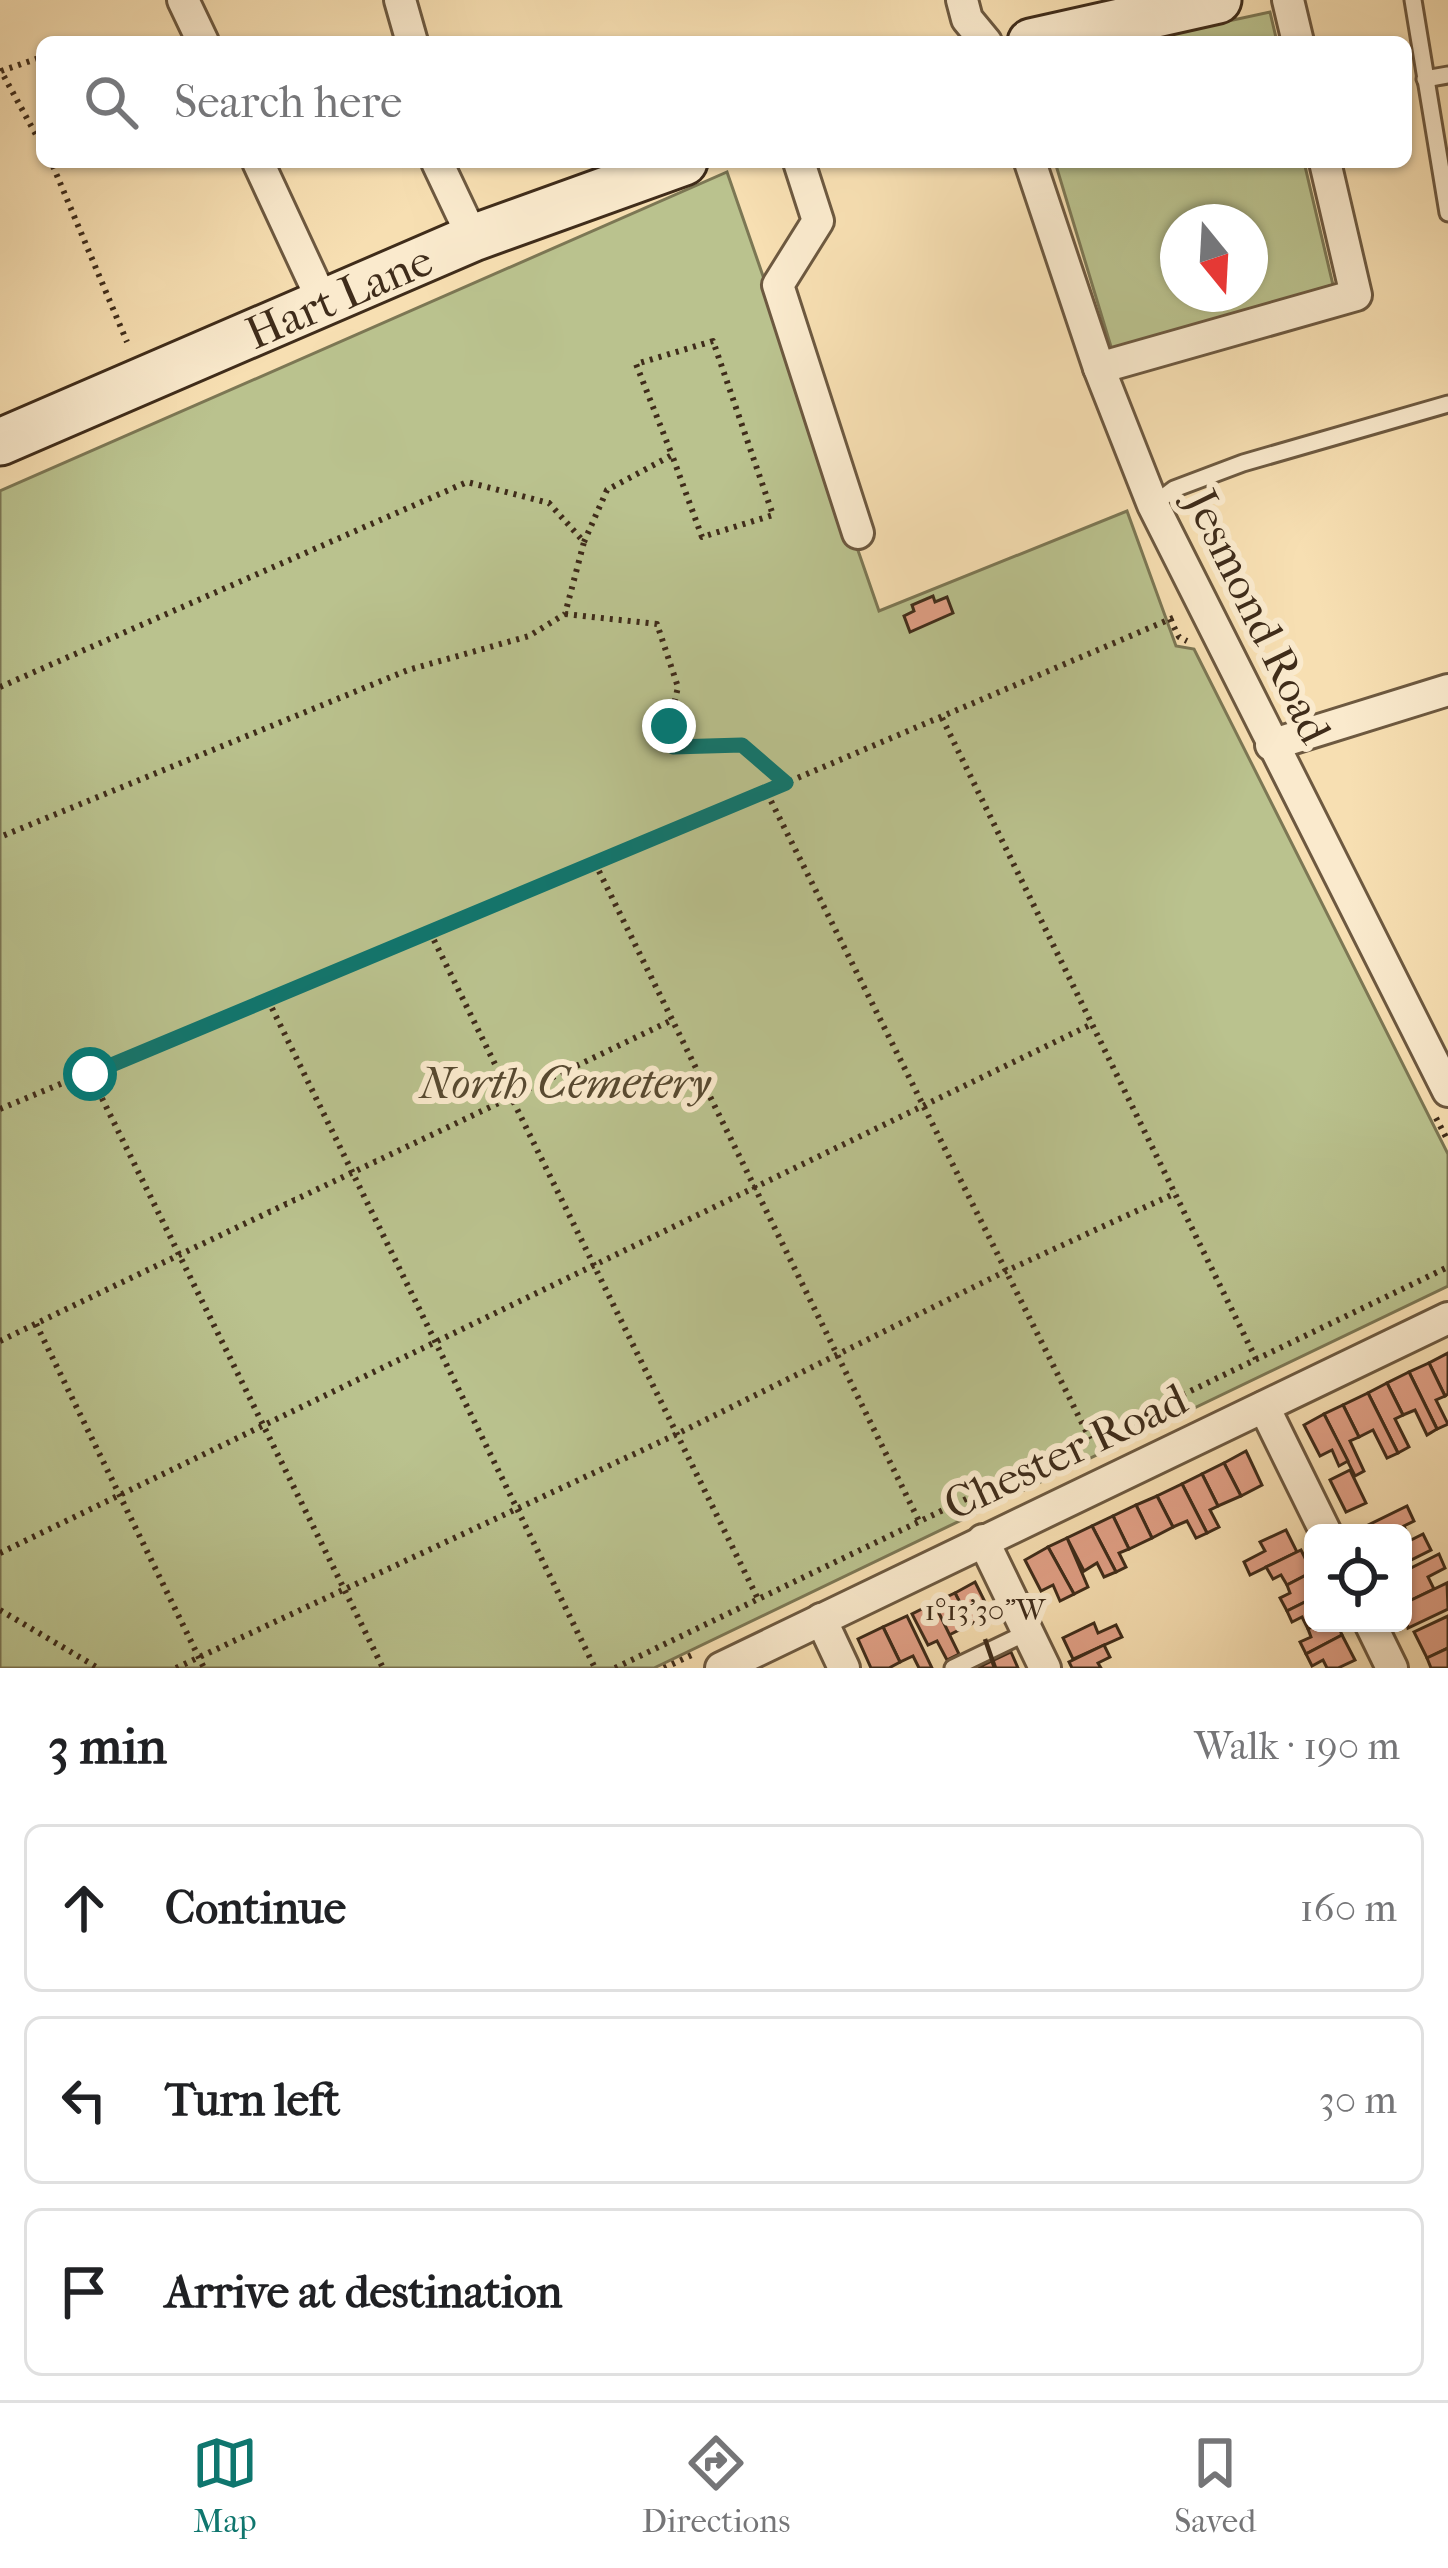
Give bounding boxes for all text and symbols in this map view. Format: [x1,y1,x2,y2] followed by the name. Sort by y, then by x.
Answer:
[36,36,1412,168] search box
[78,69,144,135] icon: search
[174,76,402,129] text: Search here
[1160,204,1268,312] north arrow
[238,234,441,361] street label: Hart Lane
[1172,479,1342,752] street label: Jesmond Road
[642,699,696,753] route end
[63,1047,117,1101] route start
[418,1057,712,1110] park label: North Cemetery
[936,1373,1196,1532] street label: Chester Road
[1304,1524,1412,1632] map controls
[1304,1524,1412,1632] button: locate
[924,1593,1047,1628] text: 1°13'30"W
[48,1716,167,1776] text: 3 min
[1194,1723,1400,1769] text: Walk · 190 m
[51,1875,117,1941] icon: ahead
[165,1882,346,1935] text: Continue
[1300,1885,1397,1931] text: 160 m
[51,2067,117,2133] icon: left
[165,2074,340,2127] text: Turn left
[1319,2077,1397,2123] text: 30 m
[51,2259,117,2325] icon: arrive
[165,2266,562,2319] text: Arrive at destination
[192,2430,258,2541] tab: Map
[642,2430,790,2541] tab: Directions
[1174,2430,1256,2541] tab: Saved

